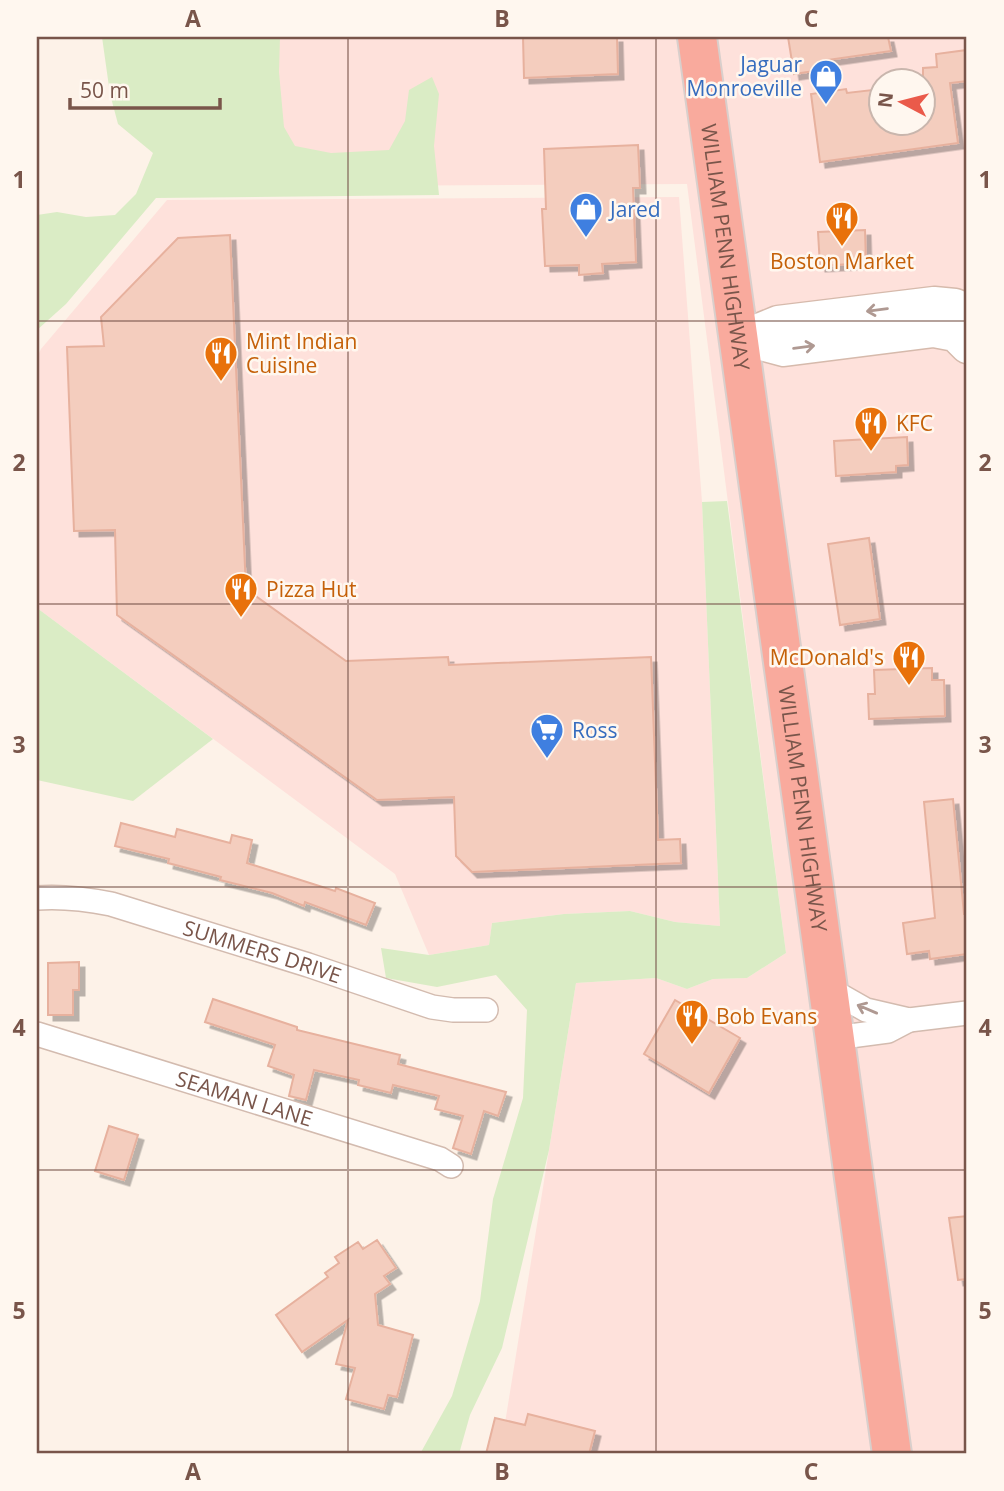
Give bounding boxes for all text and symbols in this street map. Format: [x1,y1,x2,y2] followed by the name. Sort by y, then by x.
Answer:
[185,2,201,34] text: A
[494,2,510,34] text: B
[804,2,818,34] text: C
[686,50,802,102] place label: Jaguar Monroeville
[807,57,845,106] shop icon: Jaguar Monroeville
[70,66,220,110] scale bar
[867,66,937,136] north arrow
[80,76,129,104] text: 50 m
[871,91,899,109] text: N
[695,122,757,372] street label: WILLIAM PENN HIGHWAY
[12,163,26,195] text: 1
[978,163,992,195] text: 1
[567,190,605,239] shop icon: Jared
[608,195,661,223] place label: Jared
[823,199,861,248] restaurant icon: Boston Market
[770,247,914,275] place label: Boston Market
[866,304,889,317] one-way arrow
[246,327,357,379] place label: Mint Indian Cuisine
[202,334,240,383] restaurant icon: Mint Indian Cuisine
[792,341,815,354] one-way arrow
[852,404,890,453] restaurant icon: KFC
[896,409,933,437] place label: KFC
[12,446,26,478] text: 2
[978,446,992,478] text: 2
[222,570,260,619] restaurant icon: Pizza Hut
[266,575,357,603] place label: Pizza Hut
[890,638,928,687] restaurant icon: McDonald's
[770,643,884,671] place label: McDonald's
[772,684,834,934] street label: WILLIAM PENN HIGHWAY
[528,711,566,760] supermarket icon: Ross
[572,716,618,744] place label: Ross
[12,728,26,760] text: 3
[978,728,992,760] text: 3
[180,913,345,989] street label: SUMMERS DRIVE
[673,997,711,1046] restaurant icon: Bob Evans
[716,1002,817,1030] place label: Bob Evans
[857,1002,878,1015] one-way arrow
[12,1011,26,1043] text: 4
[978,1011,992,1043] text: 4
[172,1064,316,1133] street label: SEAMAN LANE
[12,1294,26,1326] text: 5
[978,1294,992,1326] text: 5
[185,1455,201,1487] text: A
[494,1455,510,1487] text: B
[804,1455,818,1487] text: C

